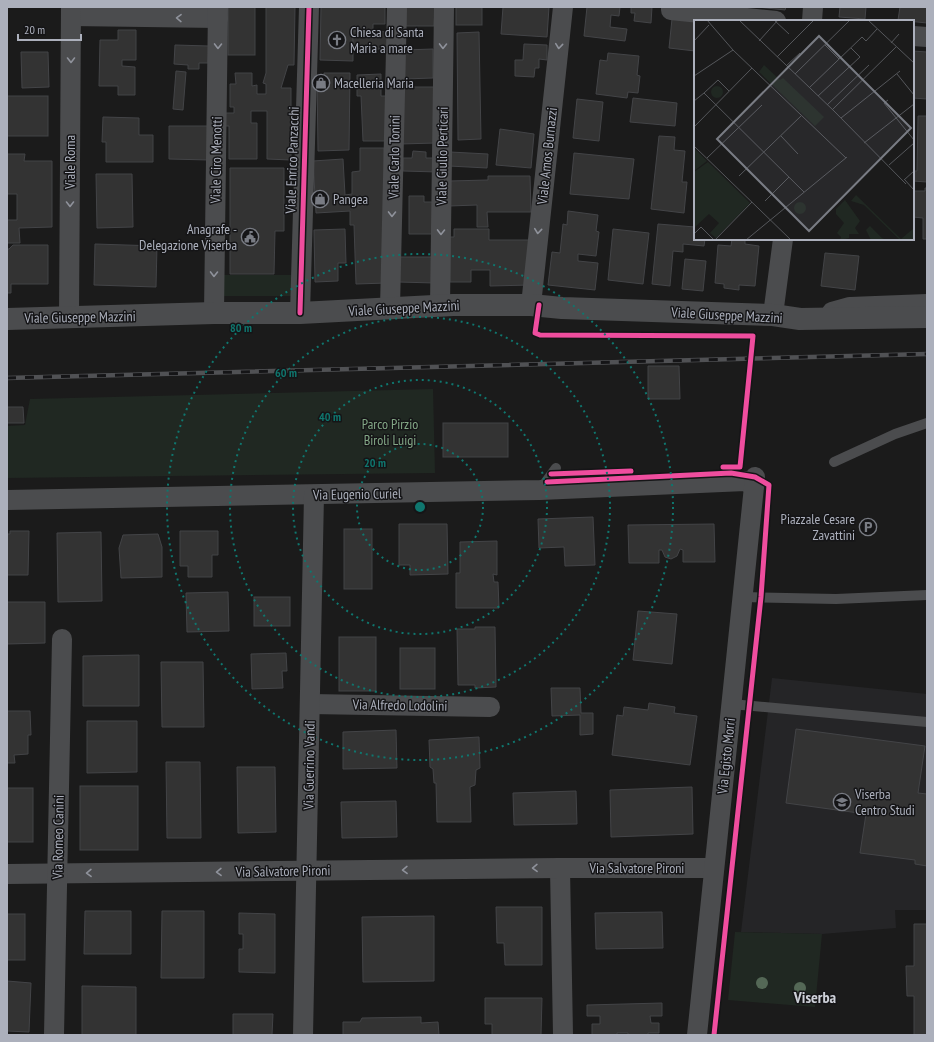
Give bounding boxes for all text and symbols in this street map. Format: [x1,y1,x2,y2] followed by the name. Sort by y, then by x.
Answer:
[176,14,182,22] one-way arrow
[18,16,81,42] scale bar
[694,20,914,240] inset map
[24,22,45,37] text: 20 m
[350,23,424,57] place label: Chiesa di Santa Maria a mare
[327,30,347,50] church icon: Chiesa di Santa Maria a mare
[213,43,222,49] one-way arrow
[439,43,447,49] one-way arrow
[554,43,563,49] one-way arrow
[67,57,75,63] one-way arrow
[311,73,331,93] shop icon: Macelleria Maria
[334,74,414,92] place label: Macelleria Maria
[281,106,303,215] street label: Viale Enrico Panzacchi
[432,107,452,206] street label: Viale Giulio Perticari
[533,107,561,206] street label: Viale Amos Burnazzi
[384,115,404,200] street label: Viale Carlo Tonini
[206,116,226,205] street label: Viale Ciro Menotti
[61,135,79,190] street label: Viale Roma
[310,189,330,209] shop icon: Pangea
[333,190,368,208] place label: Pangea
[66,201,74,207] one-way arrow
[388,211,396,217] one-way arrow
[139,220,237,254] place label: Anagrafe - Delegazione Viserba
[240,227,260,247] public building icon: Anagrafe - Delegazione Viserba
[534,228,543,234] one-way arrow
[437,229,445,235] one-way arrow
[210,271,218,277] one-way arrow
[347,296,460,320] street label: Viale Giuseppe Mazzini
[670,303,783,327] street label: Viale Giuseppe Mazzini
[23,307,136,327] street label: Viale Giuseppe Mazzini
[230,320,252,335] text: 80 m
[275,365,297,380] text: 60 m
[319,409,341,424] text: 40 m
[362,415,418,449] park label: Parco Pirzio Biroli Luigi
[364,455,386,470] text: 20 m
[312,484,402,504] street label: Via Eugenio Curiel
[413,500,427,514] centre of rings
[781,510,855,544] place label: Piazzale Cesare Zavattini
[858,517,878,537] parking icon: Piazzale Cesare Zavattini
[351,695,448,715] street label: Via Alfredo Lodolini
[713,717,739,796] street label: Via Egisto Morri
[299,720,319,811] street label: Via Guerrino Vandi
[854,785,915,819] place label: Viserba Centro Studi
[832,792,852,812] school or university icon: Viserba Centro Studi
[48,795,68,880] street label: Via Romeo Canini
[589,859,684,877] street label: Via Salvatore Pironi
[234,861,331,881] street label: Via Salvatore Pironi
[532,864,538,872] one-way arrow
[402,866,408,874] one-way arrow
[216,868,222,876] one-way arrow
[86,869,92,877] one-way arrow
[793,987,837,1007] district label: Viserba

